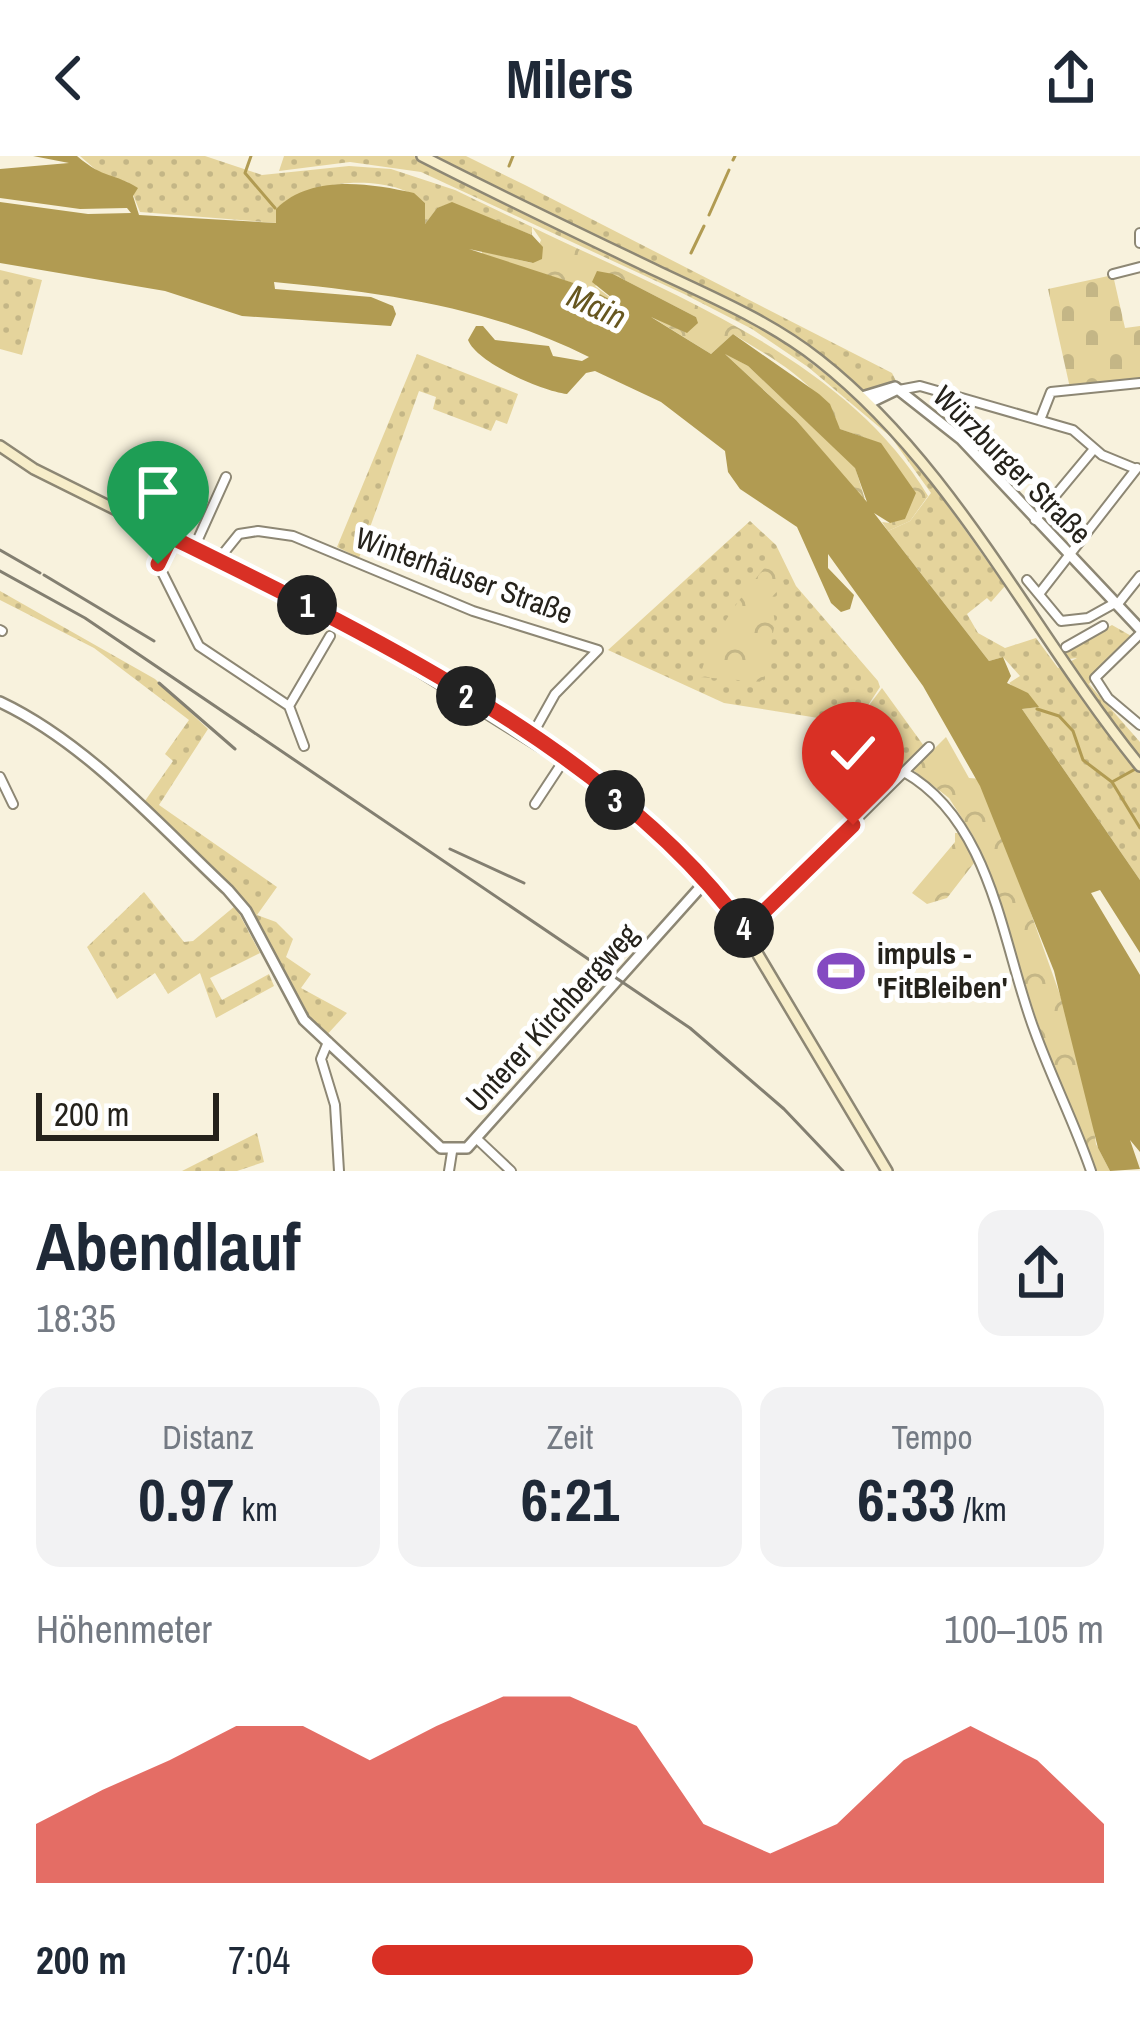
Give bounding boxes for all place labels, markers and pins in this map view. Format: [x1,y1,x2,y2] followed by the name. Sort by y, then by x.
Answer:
[107,441,209,564] pin
[277,575,337,635] pin: 1
[436,666,496,726] pin: 2
[802,702,904,825] pin
[585,770,645,830] pin: 3
[714,898,774,958] pin: 4
[877,933,1008,1007] place label: impuls - 'FitBleiben'
[816,946,866,996] sports icon: impuls - 'FitBleiben'

